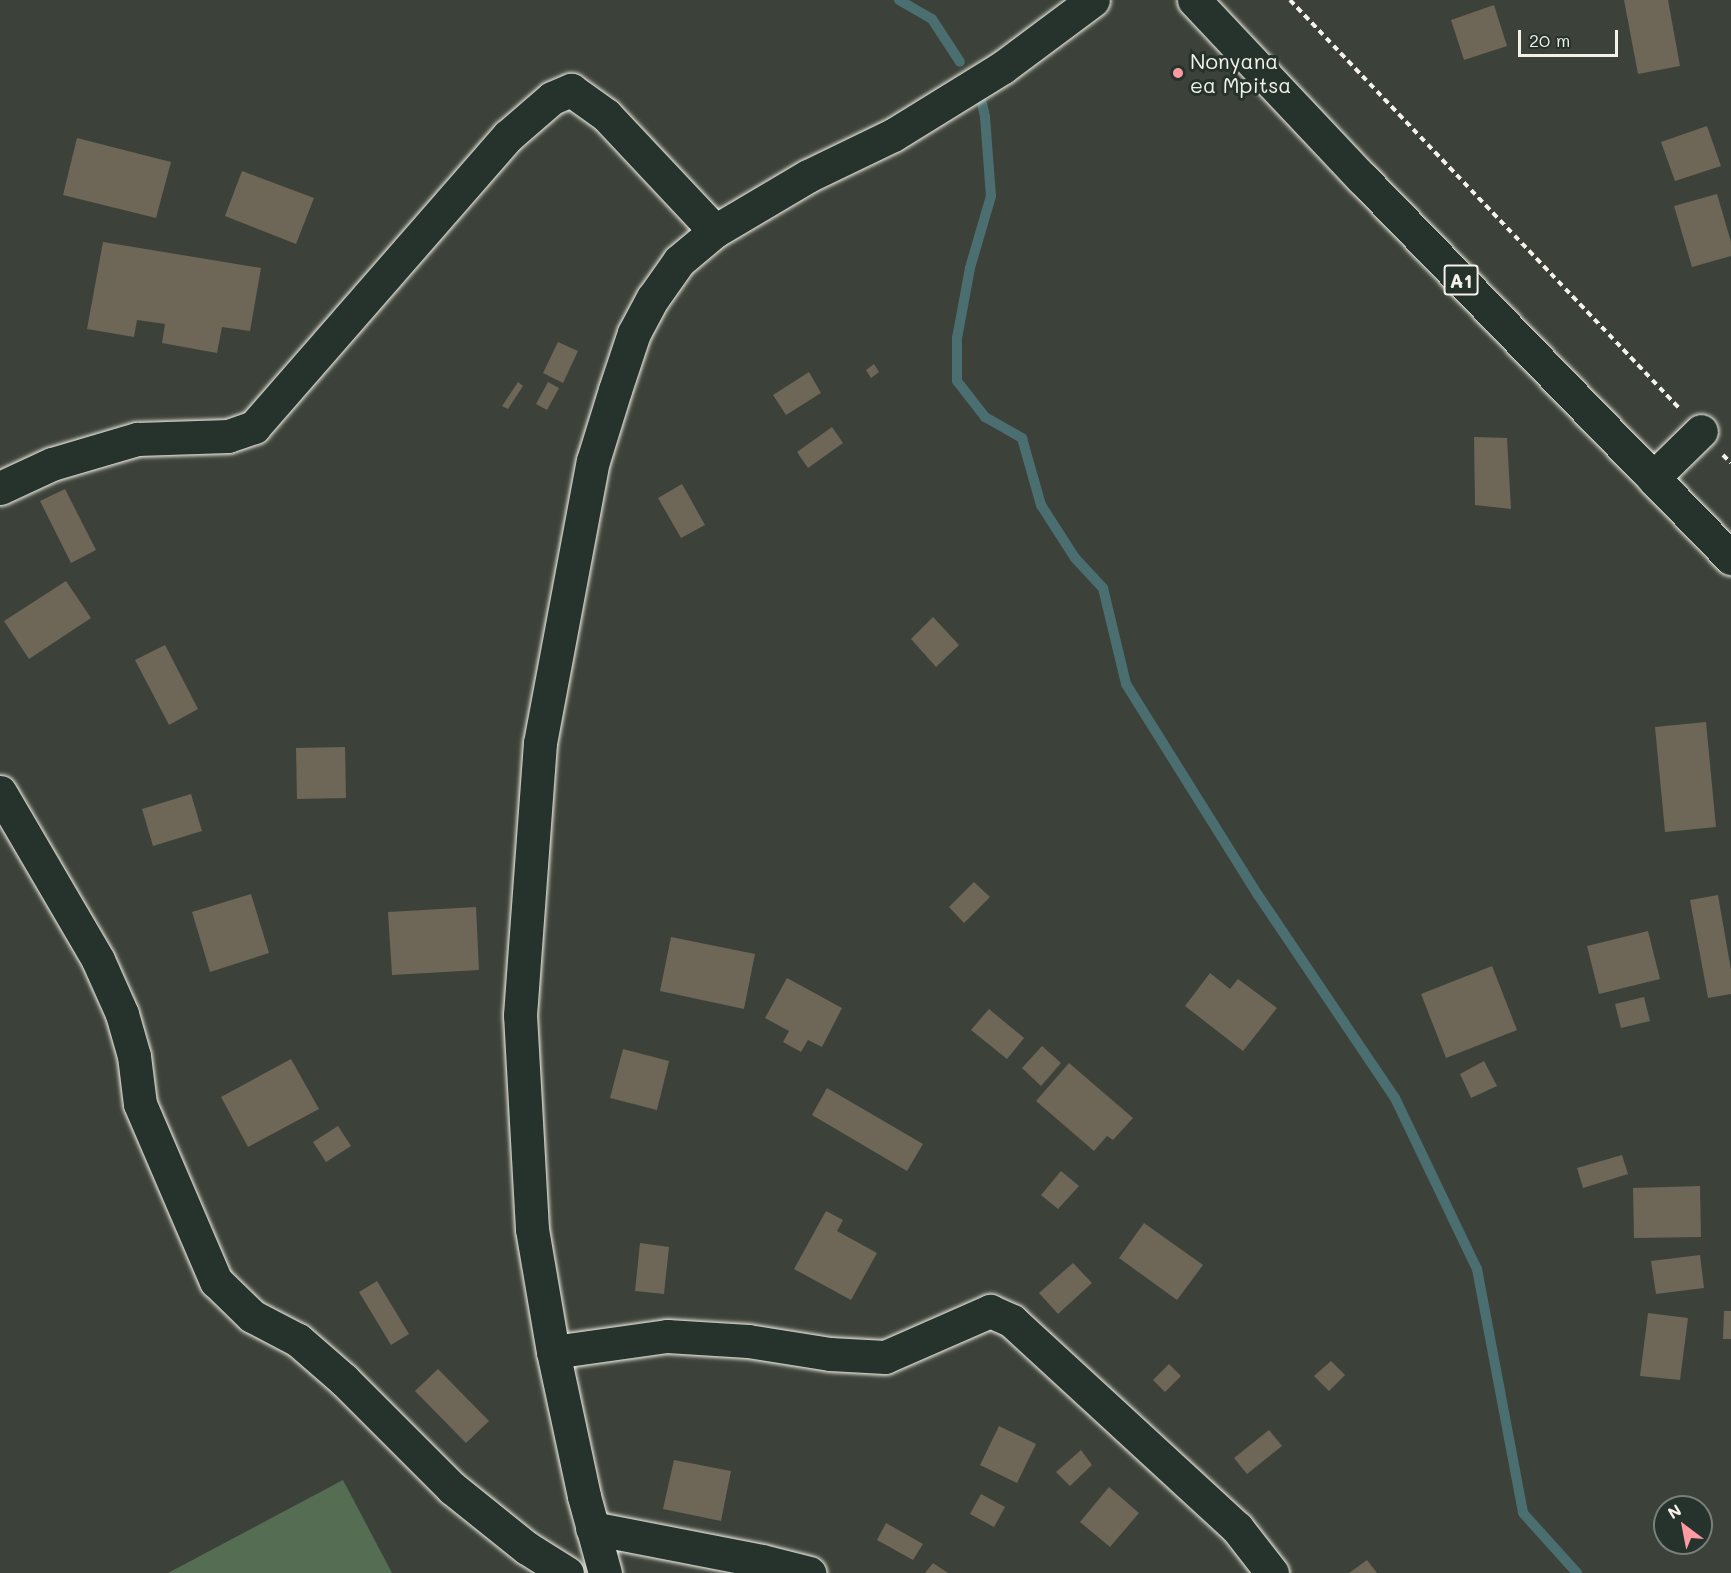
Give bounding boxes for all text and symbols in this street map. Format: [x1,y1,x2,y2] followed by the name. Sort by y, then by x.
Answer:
[1521,18,1622,56] scale bar
[1529,28,1570,52] text: 20 m
[1190,48,1291,98] place label: Nonyana ea Mpitsa
[1171,66,1185,80] marker: Nonyana ea Mpitsa
[1443,263,1479,297] road number: A1
[1653,1495,1713,1555] north arrow
[1664,1499,1685,1523] text: N

